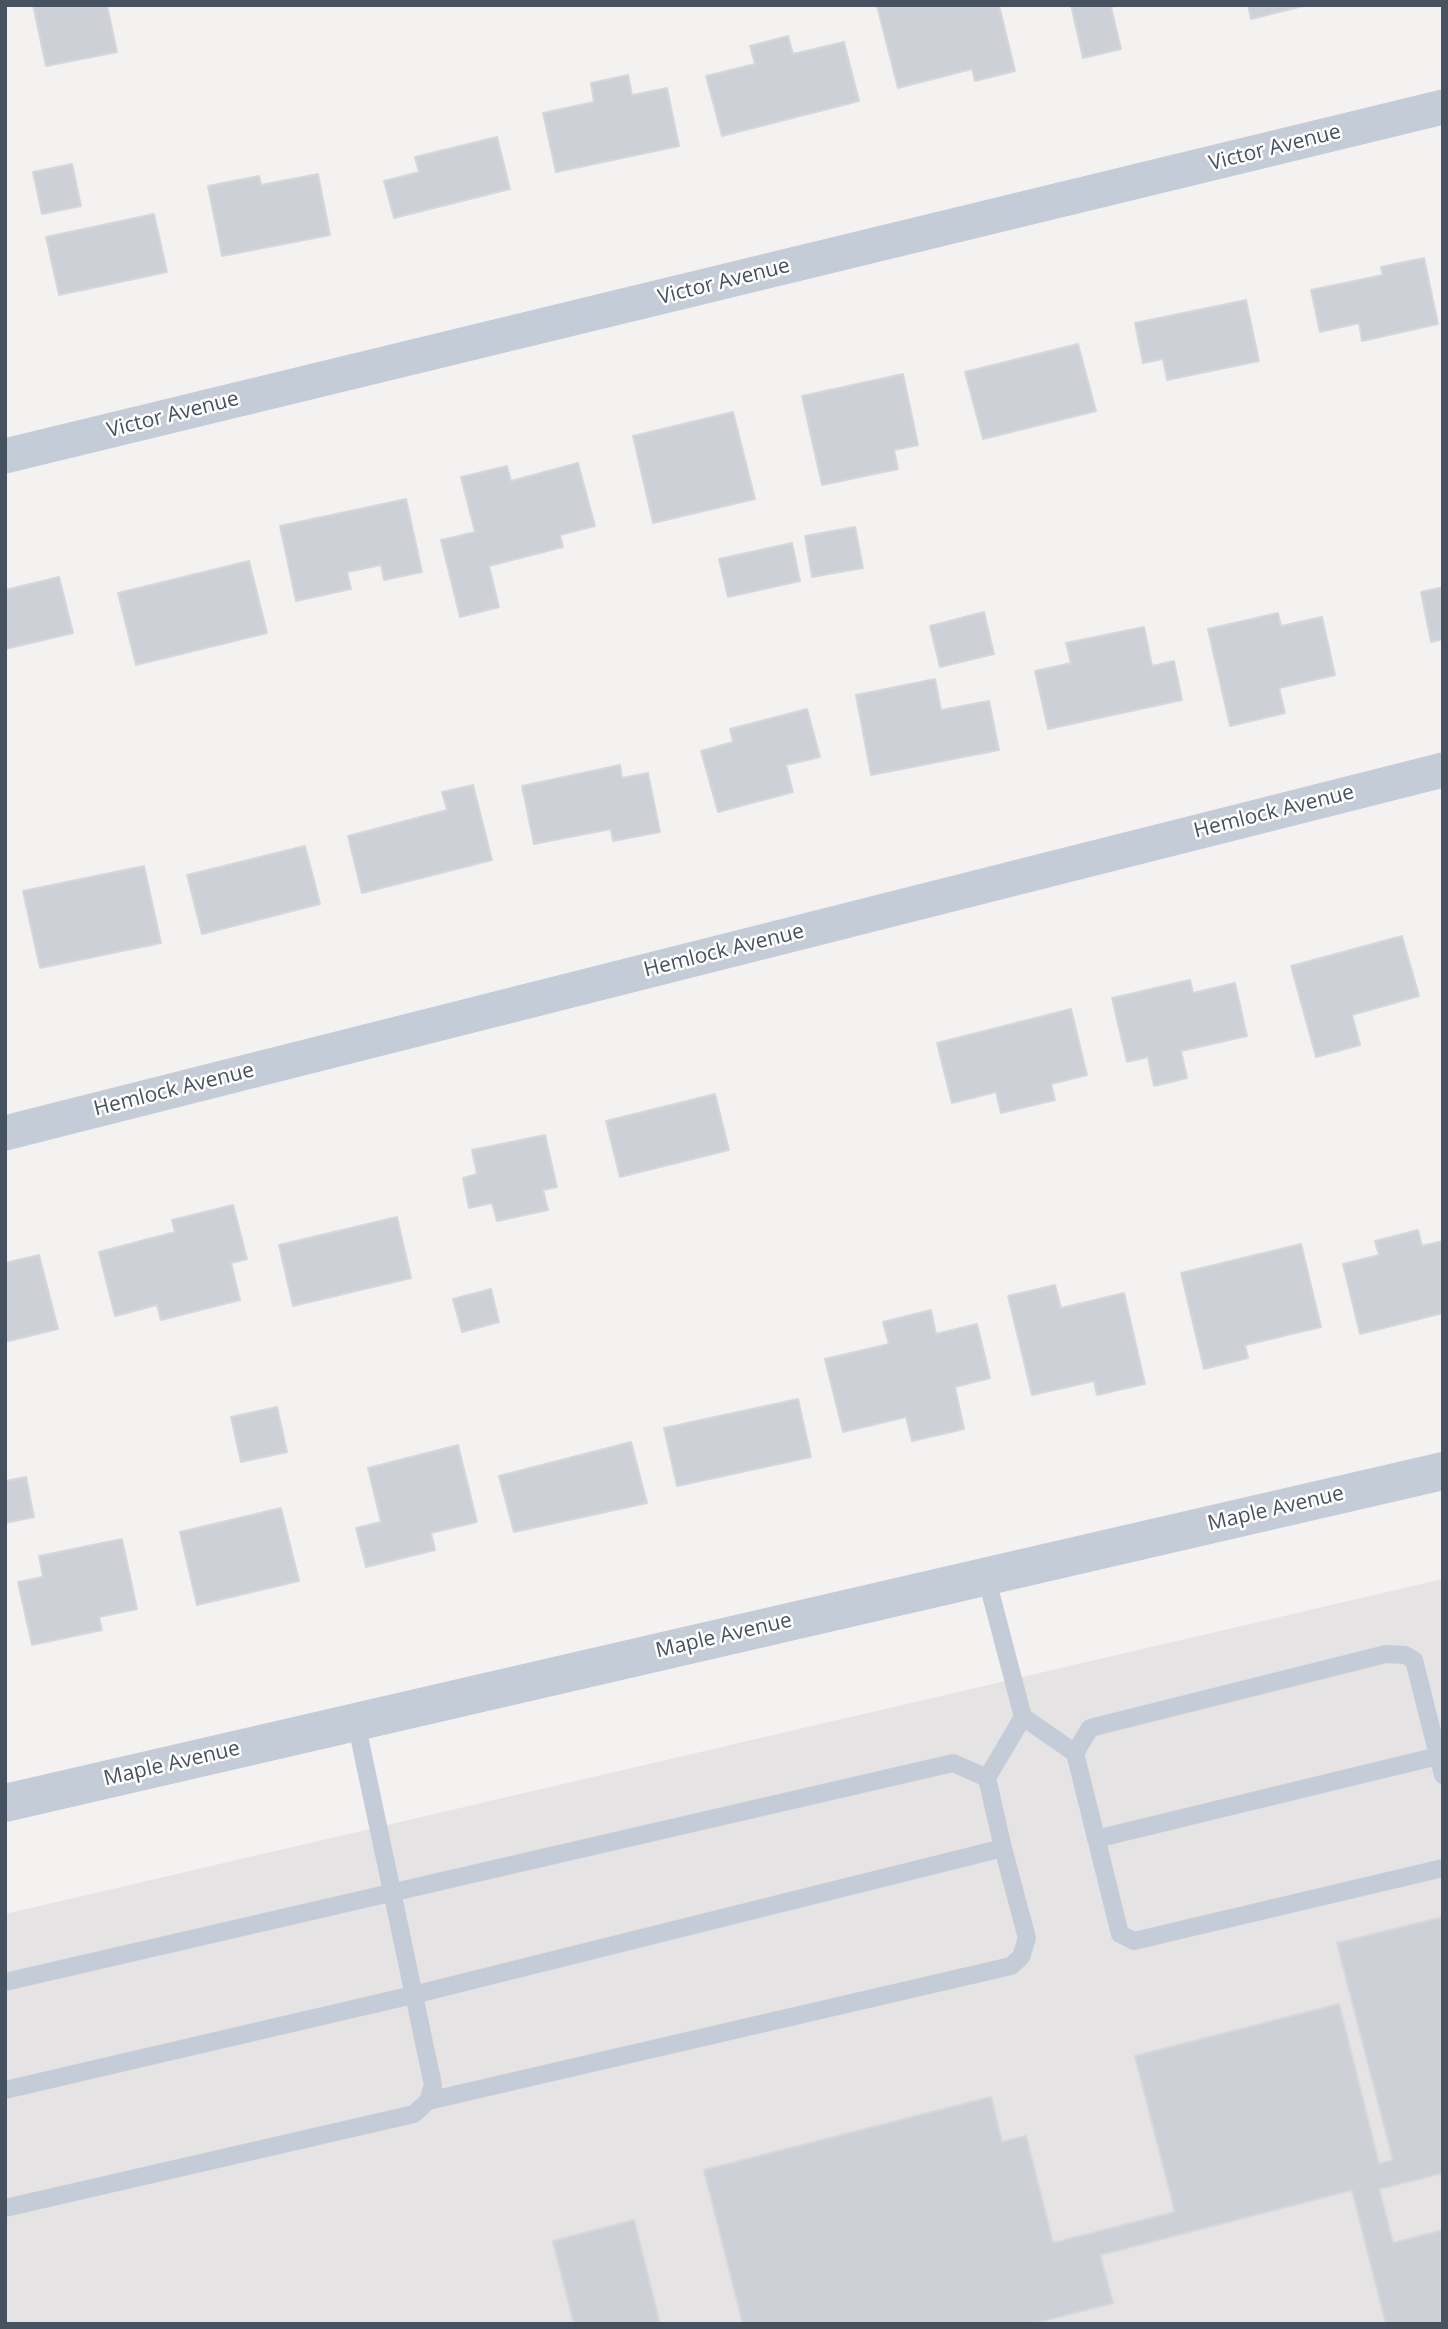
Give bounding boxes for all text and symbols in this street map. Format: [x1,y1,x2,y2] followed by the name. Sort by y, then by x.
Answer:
[1206,119,1344,177] street label: Victor Avenue
[655,253,793,311] street label: Victor Avenue
[104,386,242,444] street label: Victor Avenue
[1191,780,1357,844] street label: Hemlock Avenue
[641,919,807,983] street label: Hemlock Avenue
[91,1058,257,1122] street label: Hemlock Avenue
[1205,1481,1347,1537] street label: Maple Avenue
[653,1608,795,1664] street label: Maple Avenue
[101,1736,243,1792] street label: Maple Avenue

